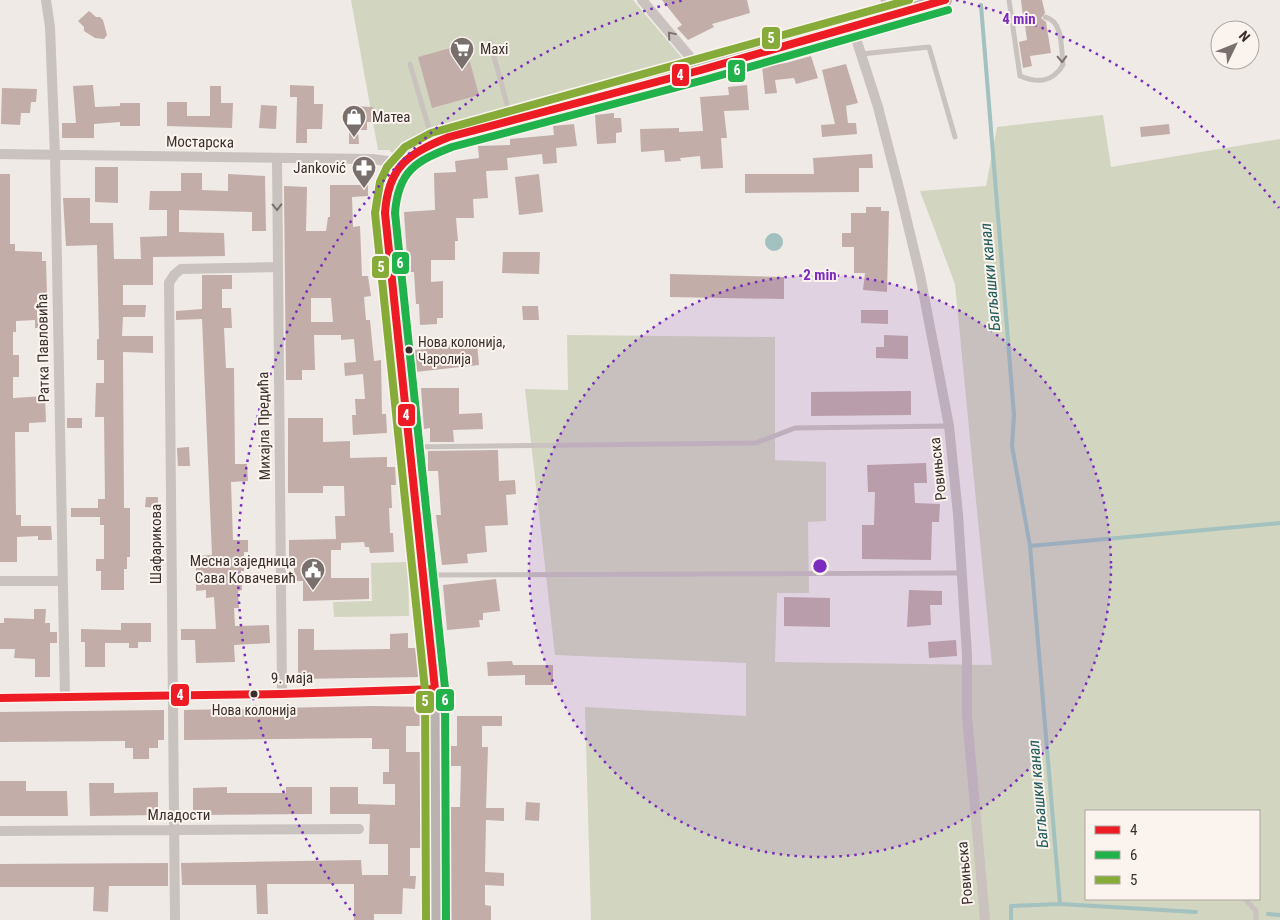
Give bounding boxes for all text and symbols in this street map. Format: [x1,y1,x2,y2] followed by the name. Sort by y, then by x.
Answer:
[1002,10,1036,28] text: 4 min
[1210,20,1260,70] north arrow
[761,26,781,50] line badge: 5
[1236,28,1253,45] text: N
[767,30,775,46] text: 5
[668,32,677,41] one-way arrow
[449,36,475,70] supermarket icon: Maxi
[480,40,509,58] place label: Maxi
[1056,55,1067,63] one-way arrow
[727,59,746,83] line badge: 6
[733,62,741,78] text: 6
[671,63,690,87] line badge: 4
[676,67,684,83] text: 4
[341,104,367,138] shop icon: Матеа
[372,108,410,126] place label: Матеа
[166,132,234,152] street label: Мостарска
[351,155,377,189] pharmacy icon: Janković
[293,159,346,177] place label: Janković
[272,203,282,211] one-way arrow
[976,222,1004,332] water label: Багљашки канал
[391,251,410,275] line badge: 6
[371,255,390,279] line badge: 5
[396,255,404,271] text: 6
[377,259,385,275] text: 5
[803,266,837,284] text: 2 min
[33,294,53,402] street label: Ратка Павловића
[418,334,505,367] place label: Нова колонија, Чаролија
[404,345,414,355] marker: Нова колонија, Чаролија
[254,372,274,480] street label: Михајла Предића
[397,403,416,427] line badge: 4
[402,407,410,423] text: 4
[926,437,950,501] street label: Ровињска
[147,504,165,584] street label: Шафарикова
[190,552,296,587] place label: Месна заједница Сава Ковачевић
[300,557,326,591] public building icon: Месна заједница Сава Ковачевић
[811,557,829,575] centre of rings
[271,669,313,687] street label: 9. маја
[170,683,190,707] line badge: 4
[176,687,184,703] text: 4
[435,688,455,712] line badge: 6
[249,689,259,699] marker: Нова колонија
[415,690,435,714] line badge: 5
[441,692,449,708] text: 6
[421,693,429,709] text: 5
[212,702,296,718] place label: Нова колонија
[1024,739,1052,849] water label: Багљашки канал
[148,806,210,824] street label: Младости
[1085,810,1260,900] legend
[1130,821,1137,839] text: 4
[953,841,977,905] street label: Ровињска
[1130,846,1137,864] text: 6
[1130,871,1137,889] text: 5

